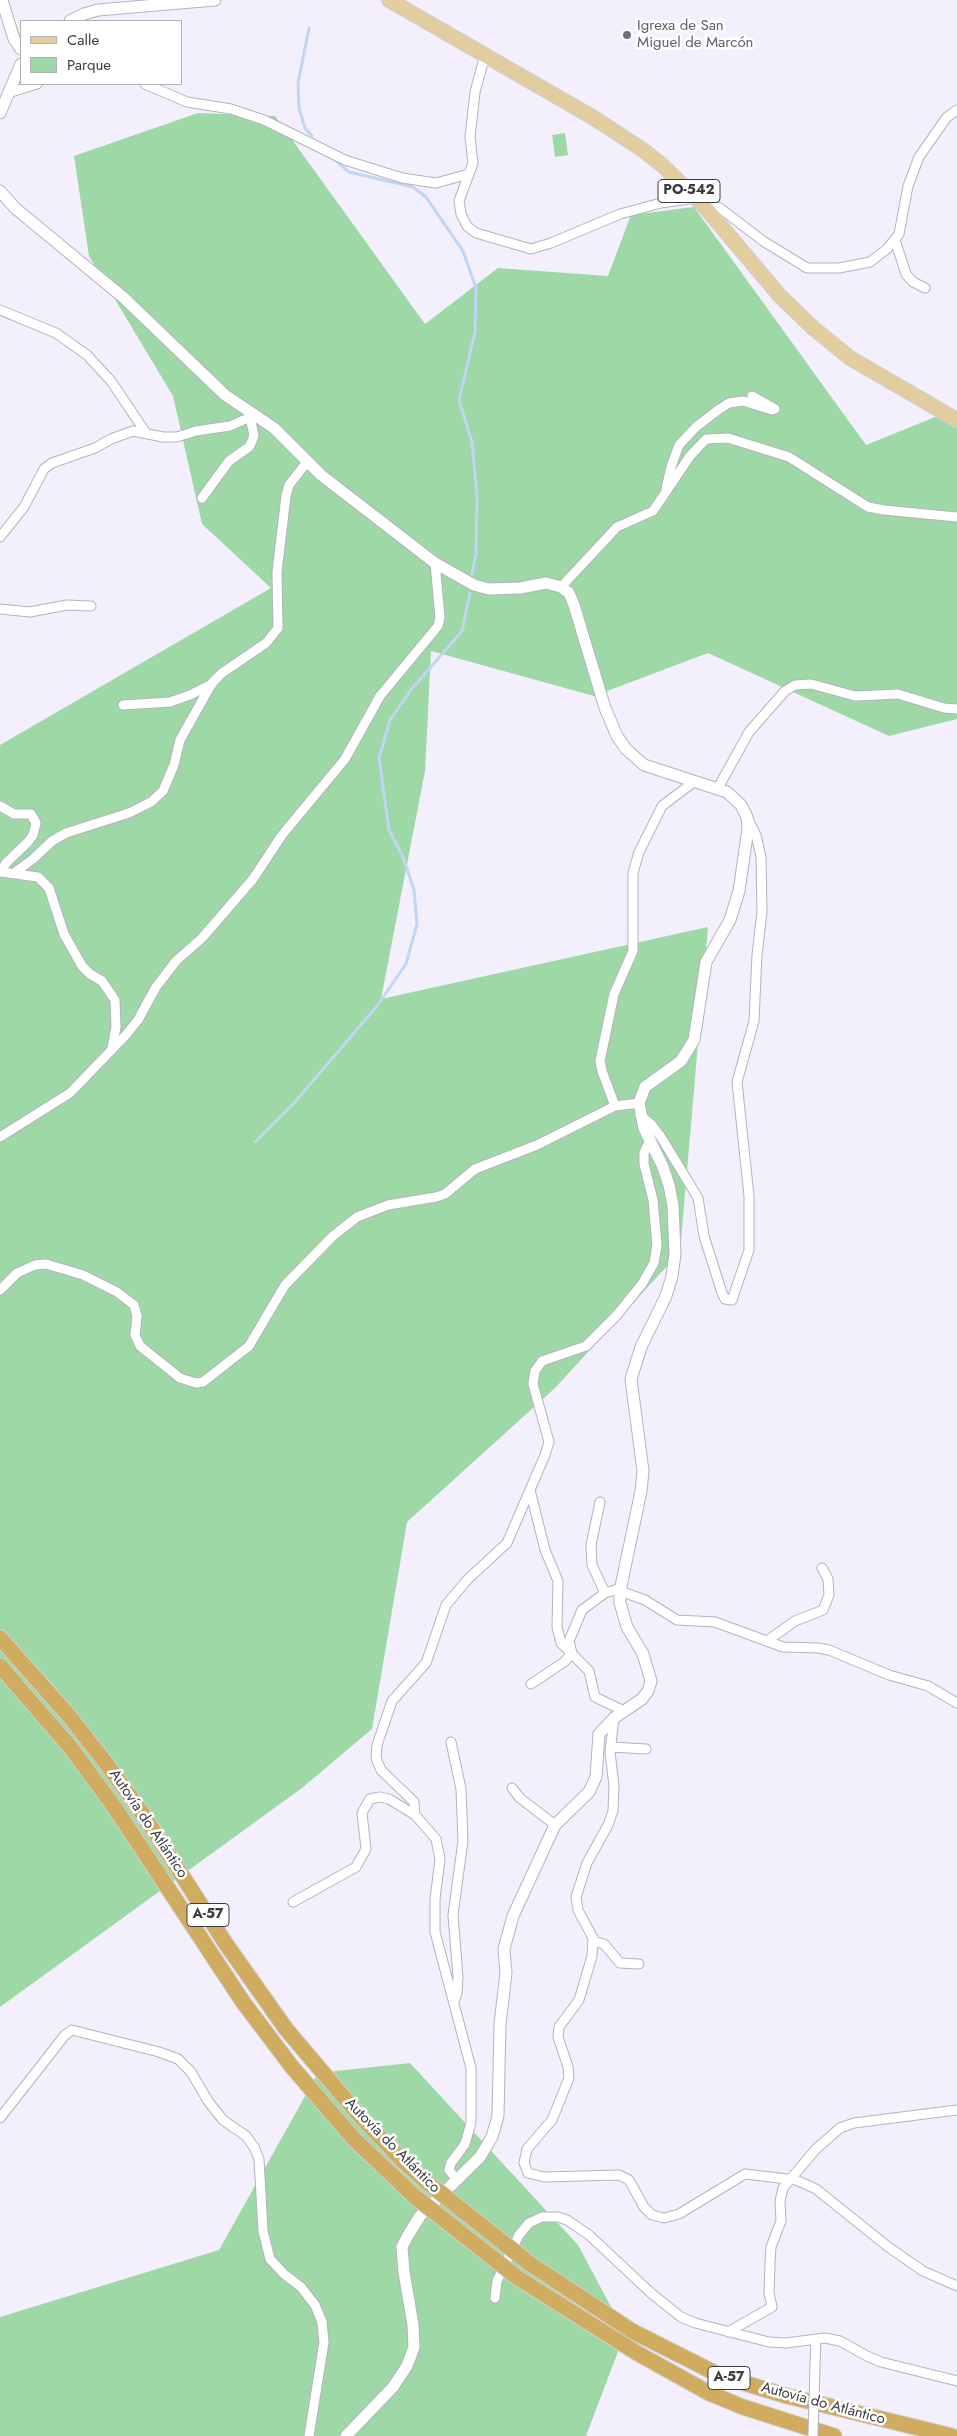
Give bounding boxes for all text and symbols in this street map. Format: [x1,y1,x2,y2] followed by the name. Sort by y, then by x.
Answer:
[637,17,753,52] place label: Igrexa de San Miguel de Marcón
[20,20,182,85] legend
[67,29,99,51] text: Calle
[621,29,633,41] marker: Igrexa de San Miguel de Marcón
[67,54,111,76] text: Parque
[658,180,720,202] road number: PO-542
[105,1766,191,1882] street label: Autovía do Atlántico
[187,1904,229,1926] road number: A-57
[341,2095,443,2197] street label: Autovía do Atlántico
[708,2366,750,2390] road number: A-57
[759,2379,887,2429] street label: Autovía do Atlántico

